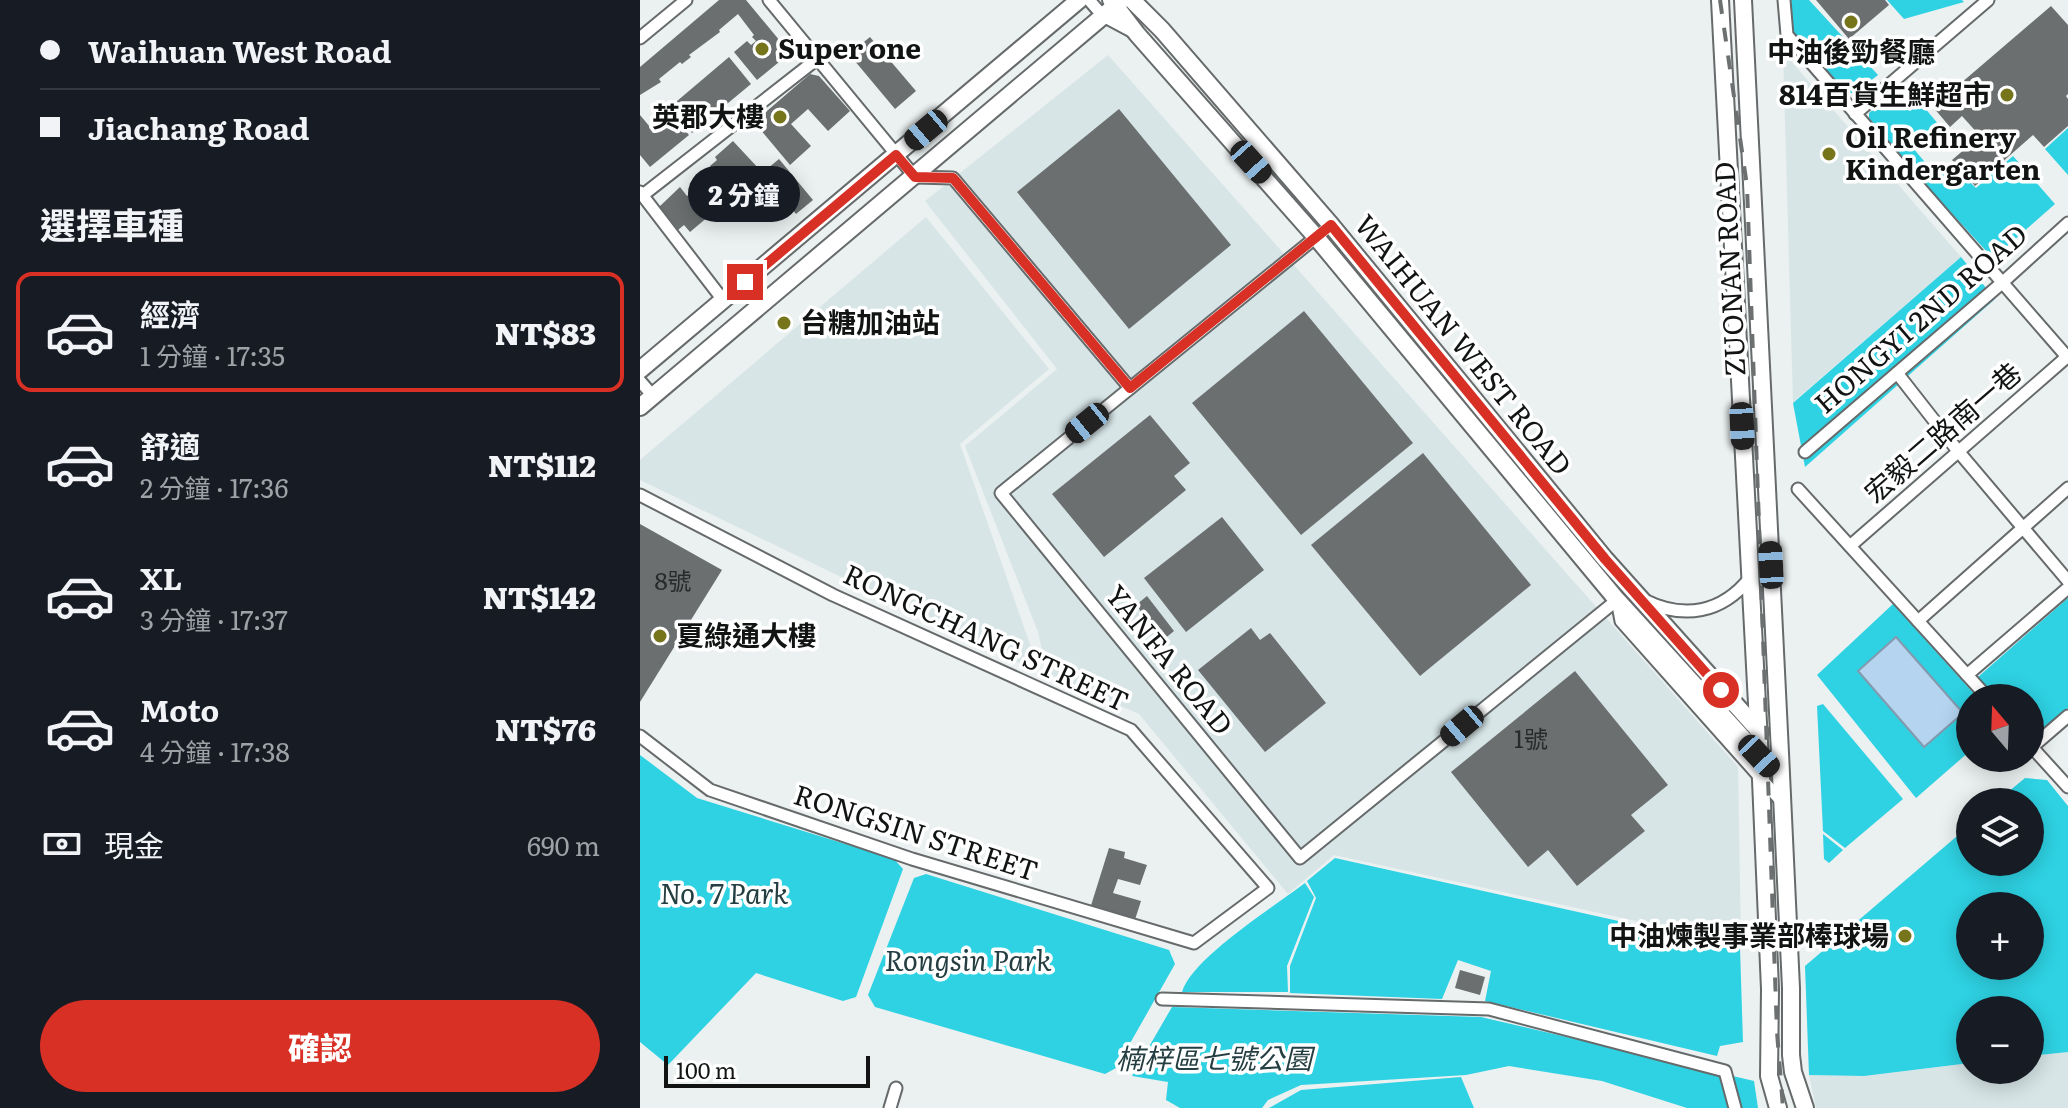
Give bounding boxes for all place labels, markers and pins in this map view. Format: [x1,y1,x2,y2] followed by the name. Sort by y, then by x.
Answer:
[1842,13,1860,31] marker: 中油後勁餐廳
[778,26,921,68] place label: Super one
[1767,29,1935,71] place label: 中油後勁餐廳
[753,40,771,58] marker: Super one
[1779,72,1991,114] place label: 814百貨生鮮超市
[1998,86,2016,104] marker: 814百貨生鮮超市
[652,94,764,136] place label: 英郡大樓
[771,108,789,126] marker: 英郡大樓
[1845,115,2040,189] place label: Oil Refinery Kindergarten
[1820,145,1838,163] marker: Oil Refinery Kindergarten
[800,300,940,342] place label: 台糖加油站
[775,314,793,332] marker: 台糖加油站
[676,613,816,655] place label: 夏綠通大樓
[651,627,669,645] marker: 夏綠通大樓
[1609,913,1889,955] place label: 中油煉製事業部棒球場
[1896,927,1914,945] marker: 中油煉製事業部棒球場

